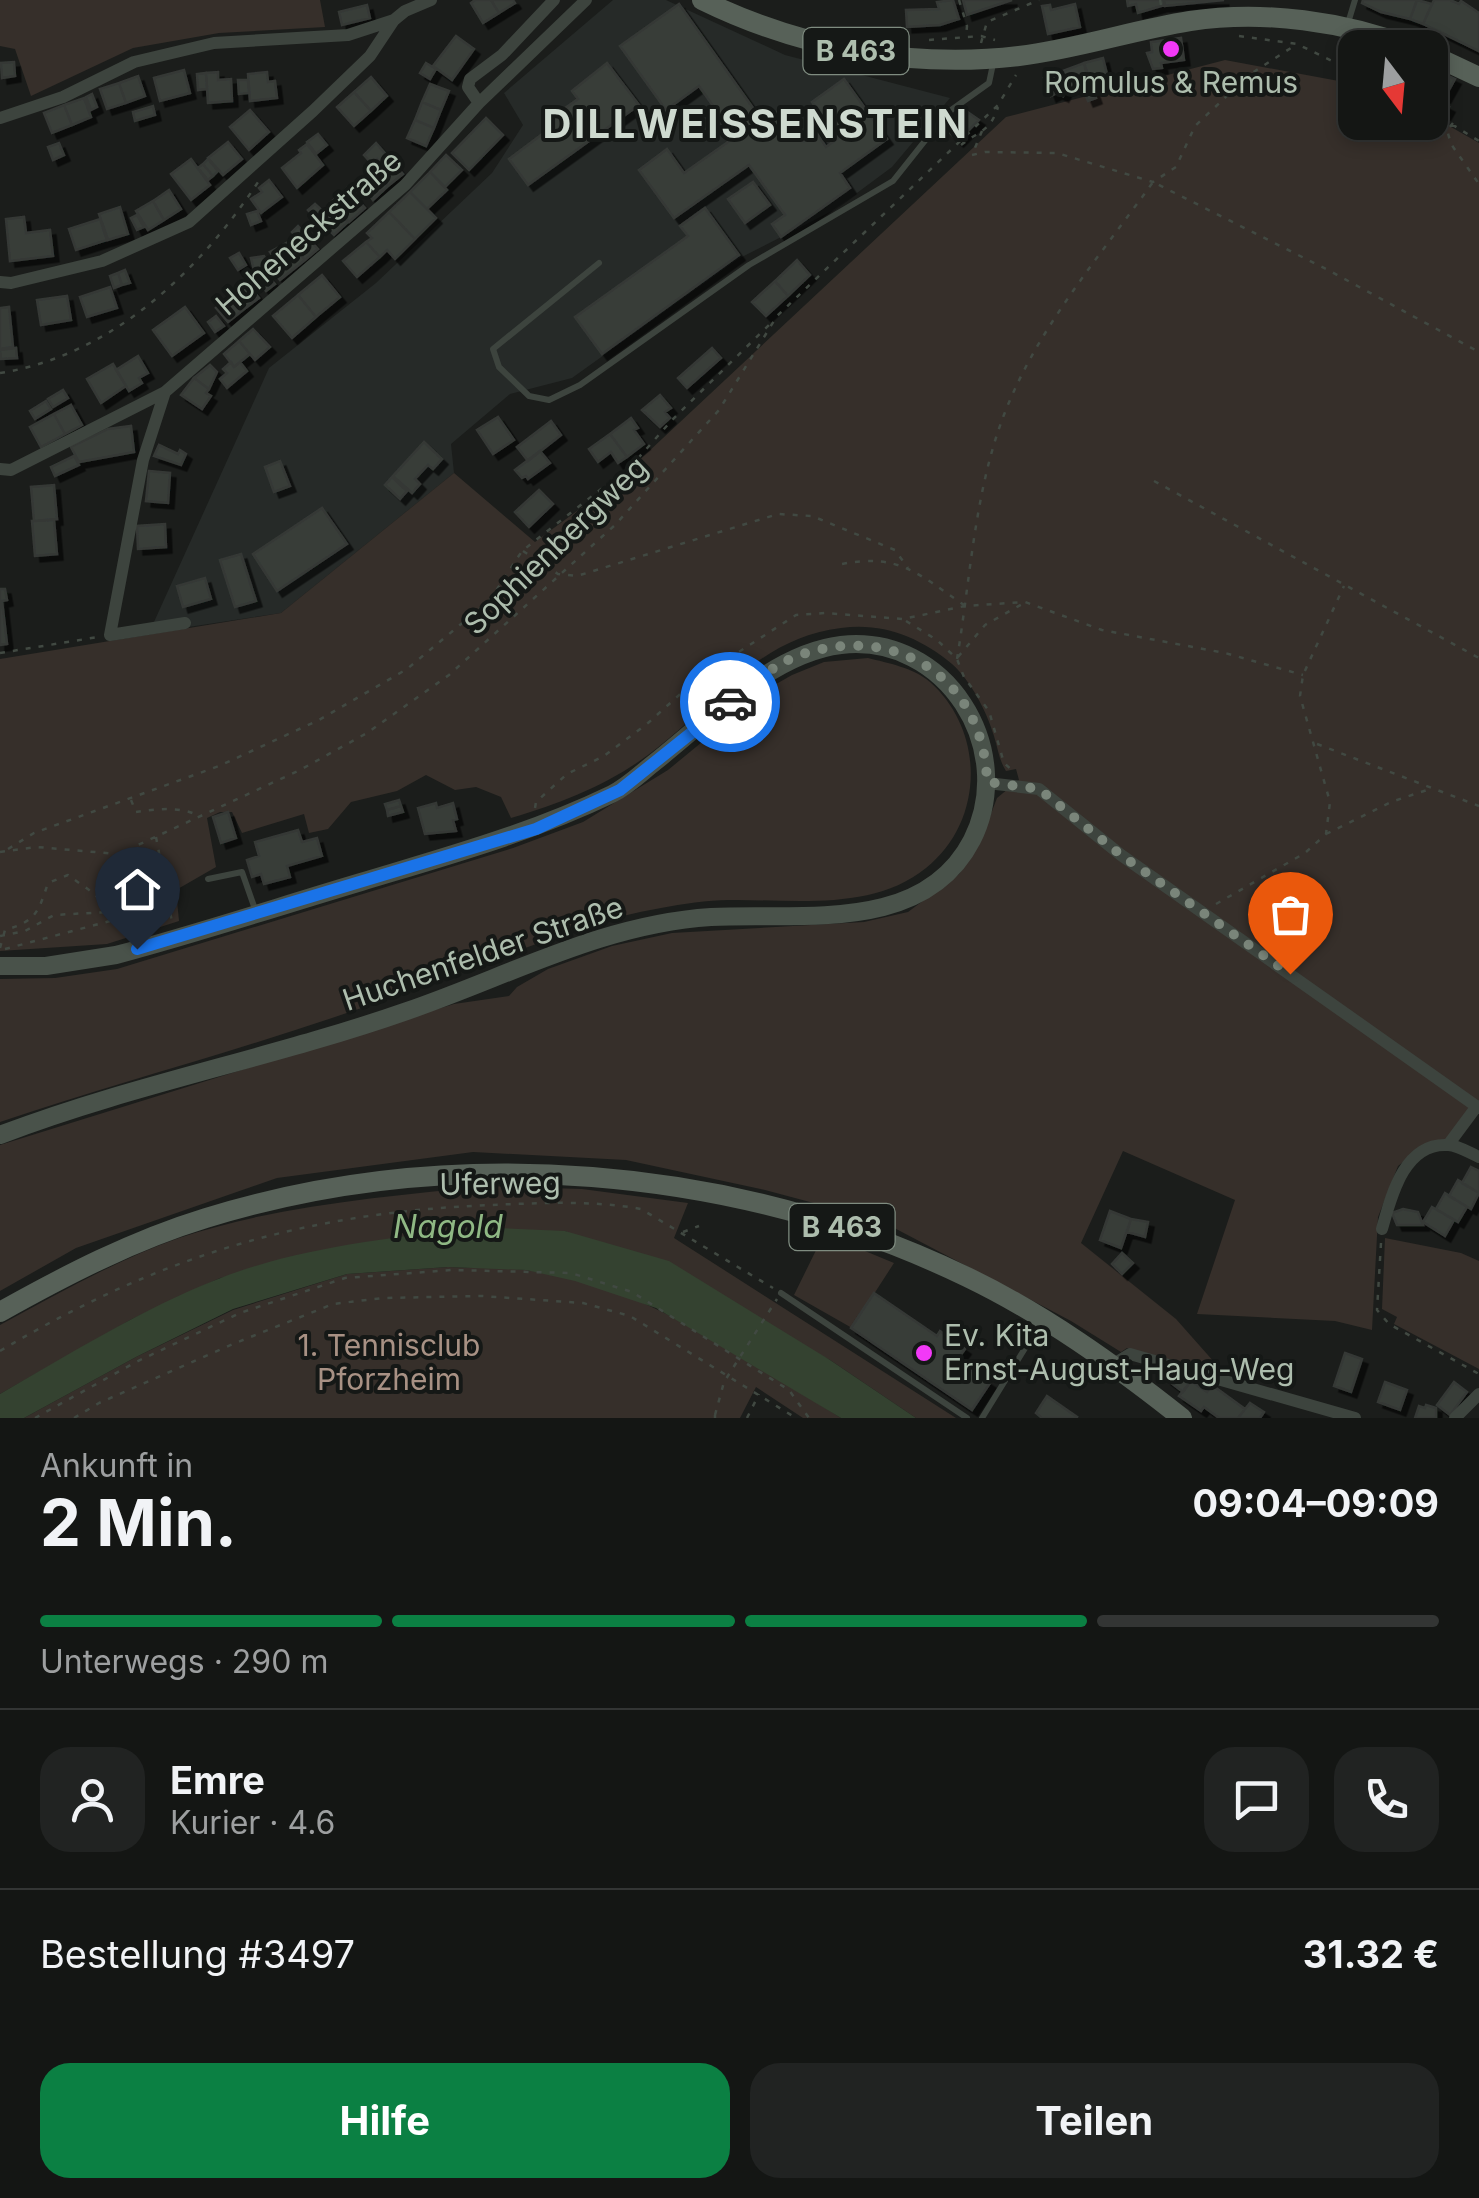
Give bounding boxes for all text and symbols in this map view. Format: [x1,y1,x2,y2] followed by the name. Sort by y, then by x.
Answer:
[804,28,908,74] road number: B 463
[1338,30,1448,140] north arrow
[1338,30,1448,140] map controls
[1160,38,1182,60] marker: Romulus & Remus
[1044,64,1298,100] place label: Romulus & Remus
[543,99,970,148] district label: DILLWEISSENSTEIN
[208,142,408,323] street label: Hoheneckstraße
[456,449,654,642] street label: Sophienbergweg
[680,652,780,752] courier
[703,675,758,730] icon: car
[95,847,180,950] pin
[110,862,165,917] icon: home
[1248,872,1333,975] pin
[1263,887,1318,942] icon: bag
[338,888,627,1018] street label: Huchenfelder Straße
[439,1164,561,1202] street label: Uferweg
[790,1204,894,1250] road number: B 463
[393,1207,503,1246] water label: Nagold
[944,1317,1294,1387] place label: Ev. Kita Ernst-August-Haug-Weg
[298,1327,480,1397] park label: 1. Tennisclub Pforzheim
[913,1342,935,1364] marker: Ev. Kita Ernst-August-Haug-Weg
[40,1446,193,1485] text: Ankunft in
[1192,1480,1439,1526] text: 09:04–09:09
[40,1483,237,1562] text: 2 Min.
[40,1642,328,1681] text: Unterwegs · 290 m
[40,1747,145,1852] button: person
[1204,1747,1309,1852] button: chat
[1334,1747,1439,1852] button: phone
[170,1757,265,1803] text: Emre
[170,1803,335,1842] text: Kurier · 4.6
[40,1931,355,1977] text: Bestellung #3497
[1303,1931,1439,1977] text: 31.32 €
[40,2063,730,2178] button: Hilfe
[750,2063,1439,2178] button: Teilen

